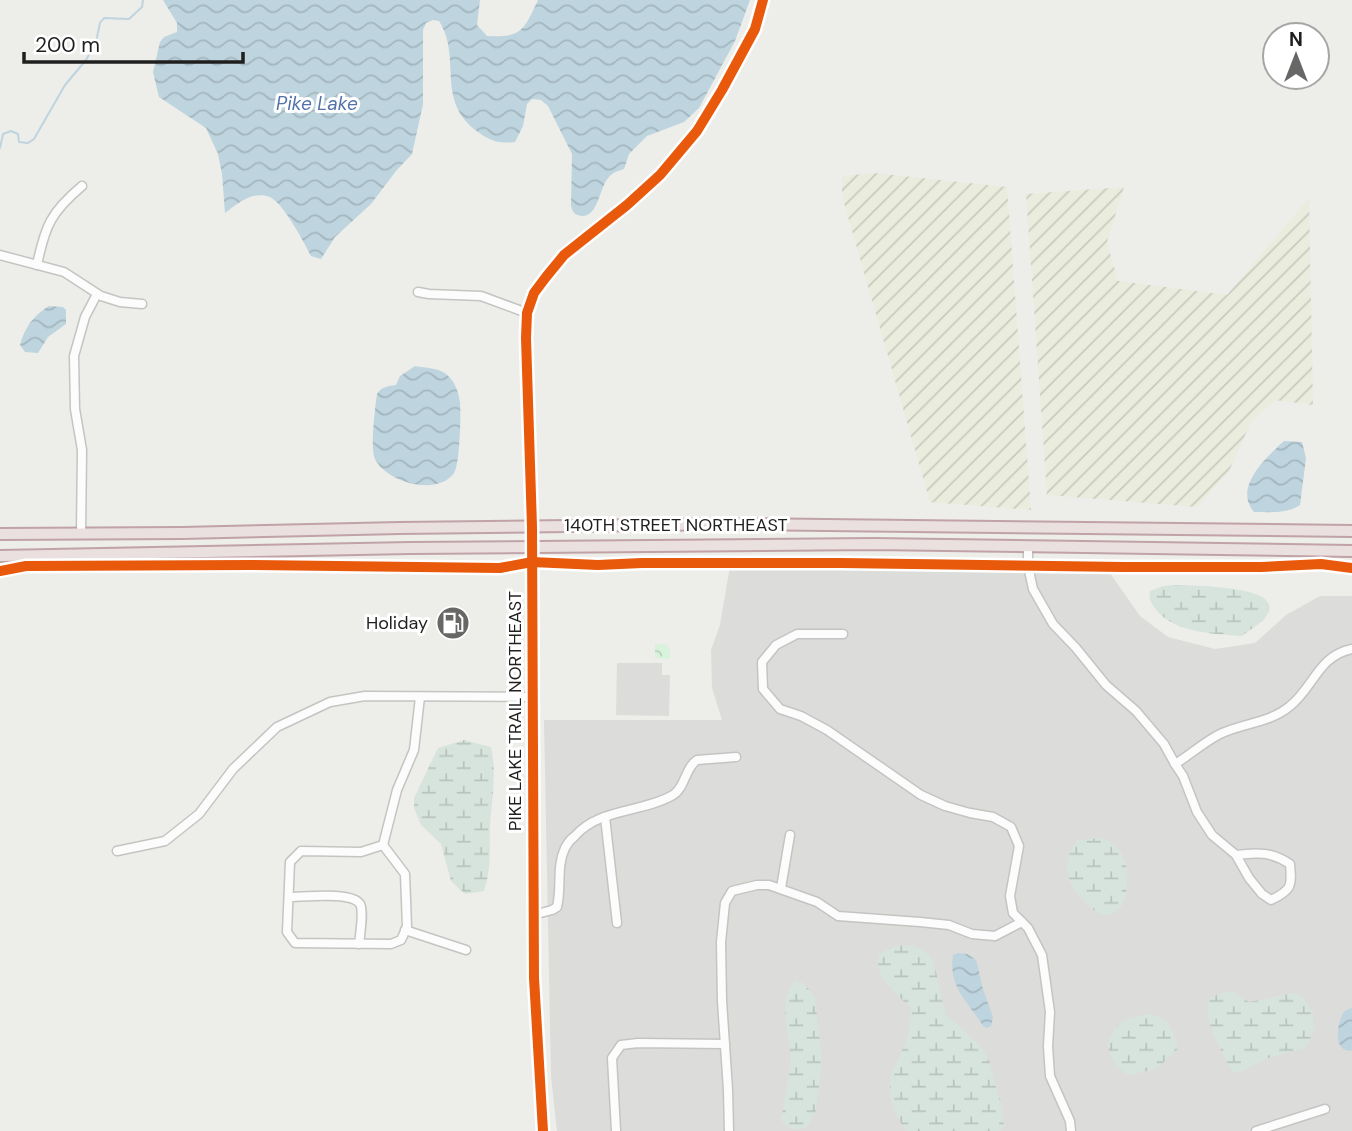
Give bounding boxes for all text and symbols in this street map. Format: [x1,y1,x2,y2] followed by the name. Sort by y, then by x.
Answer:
[24,21,243,65] scale bar
[1261,21,1331,91] north arrow
[1289,27,1303,52] text: N
[35,31,100,59] text: 200 m
[276,91,358,116] water label: Pike Lake
[564,513,788,537] street label: 140TH STREET NORTHEAST
[503,591,527,831] street label: PIKE LAKE TRAIL NORTHEAST
[434,604,472,642] fuel station icon: Holiday
[366,611,428,635] place label: Holiday

